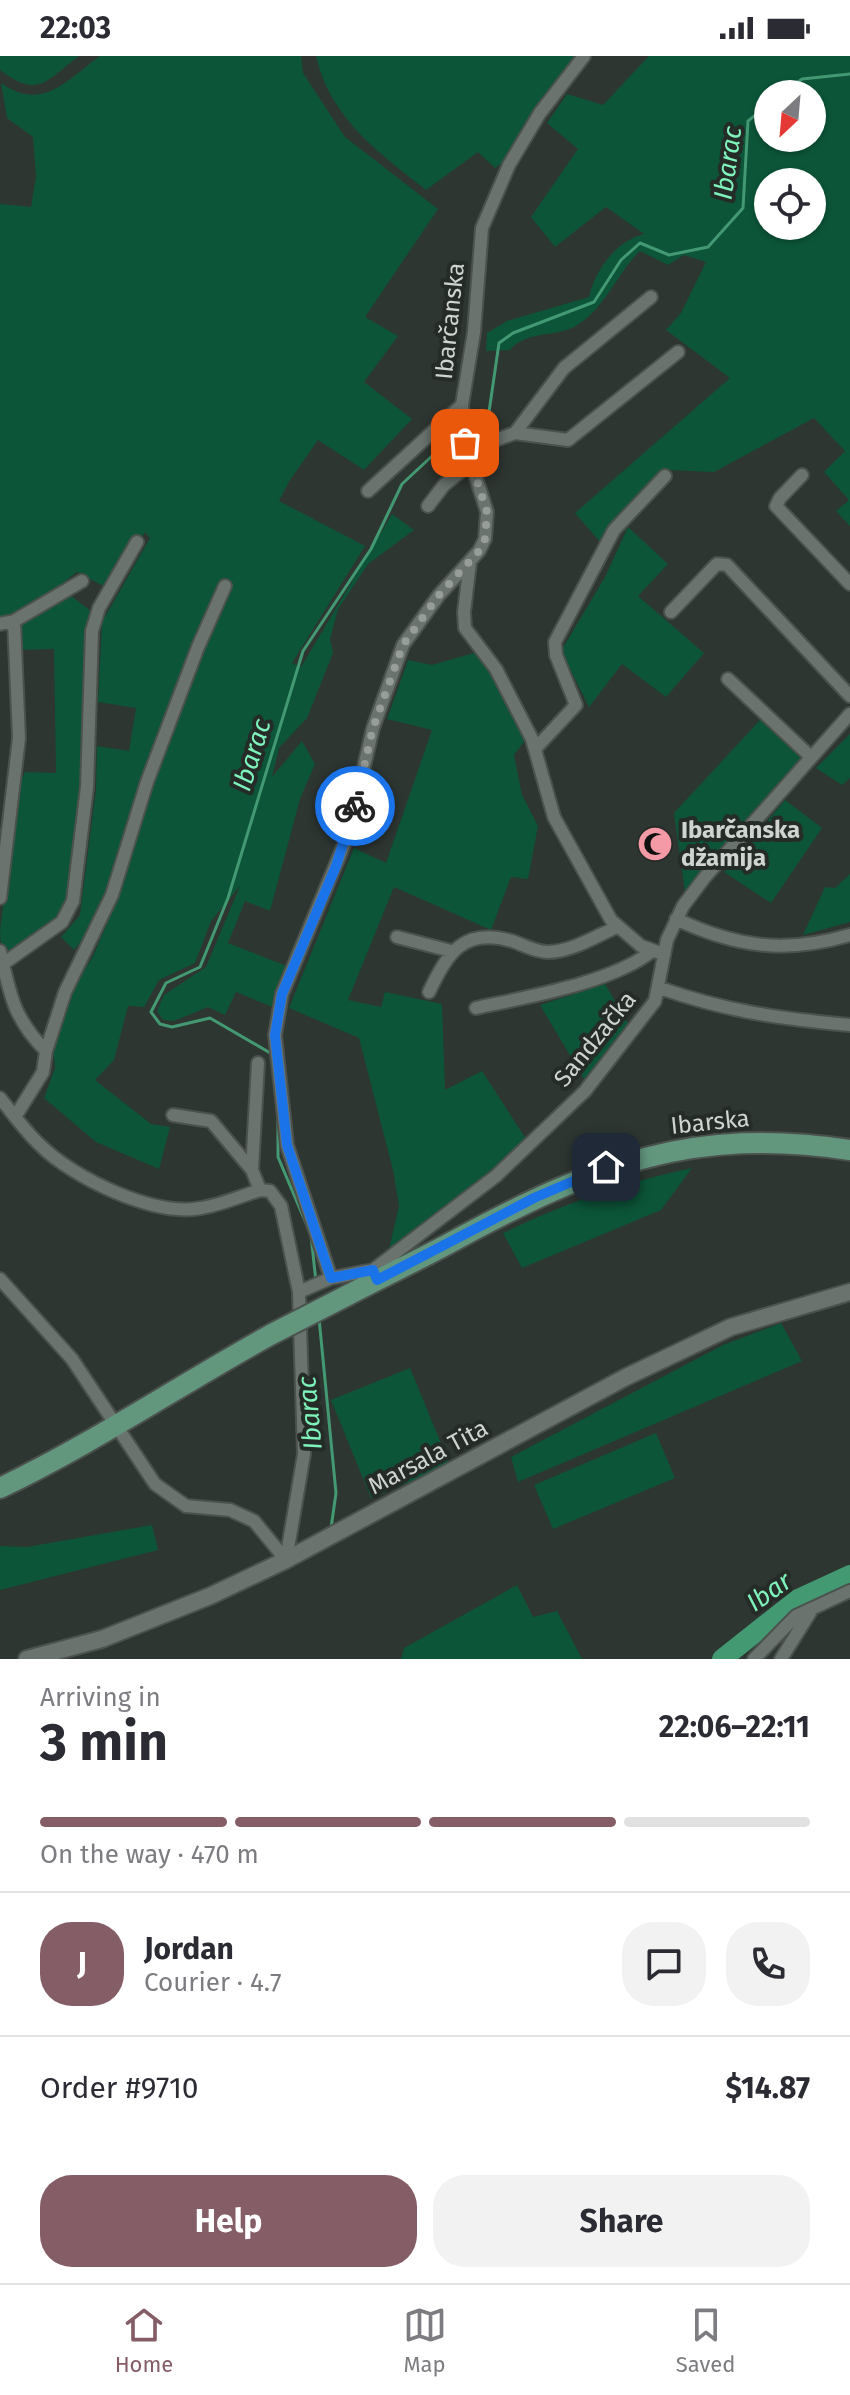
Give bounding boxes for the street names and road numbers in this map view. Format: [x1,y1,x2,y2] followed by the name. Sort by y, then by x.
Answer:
[430,261,470,381] street label: Ibarčanska
[548,986,642,1092] street label: Sandzačka
[669,1104,751,1140] street label: Ibarska
[363,1414,493,1500] street label: Marsala Tita

